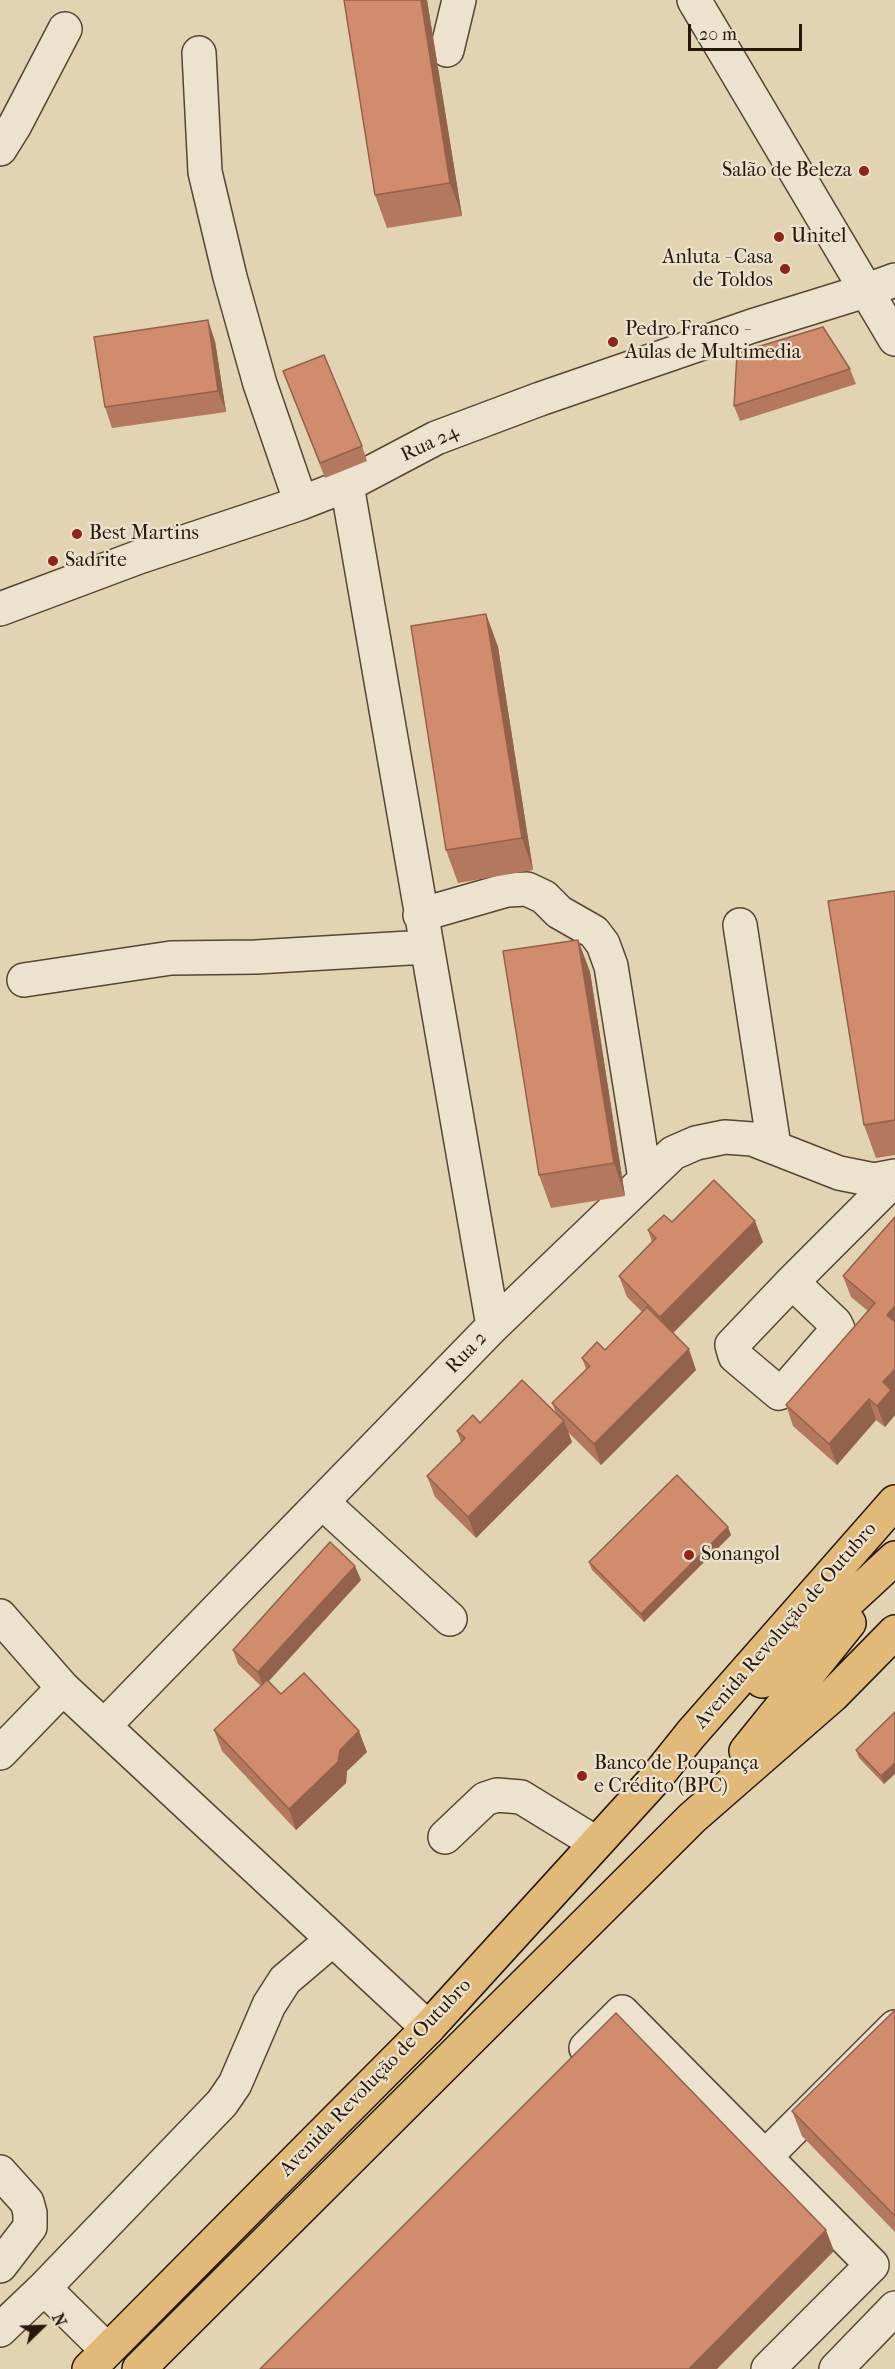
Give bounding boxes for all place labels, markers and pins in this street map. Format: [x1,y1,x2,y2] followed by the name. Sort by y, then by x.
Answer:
[722,159,852,183] place label: Salão de Beleza
[857,164,871,178] marker: Salão de Beleza
[791,225,846,249] place label: Unitel
[772,230,786,244] marker: Unitel
[662,246,773,293] place label: Anluta - Casa de Toldos
[778,262,792,276] marker: Anluta - Casa de Toldos
[625,318,801,365] place label: Pedro Franco - Aulas de Multimedia
[606,335,620,349] marker: Pedro Franco - Aulas de Multimedia
[89,522,199,546] place label: Best Martins
[70,527,84,541] marker: Best Martins
[65,549,127,573] place label: Sadrite
[46,554,60,568] marker: Sadrite
[701,1543,780,1567] place label: Sonangol
[682,1548,696,1562] marker: Sonangol
[594,1752,759,1799] place label: Banco de Poupança e Crédito (BPC)
[575,1769,589,1783] marker: Banco de Poupança e Crédito (BPC)

